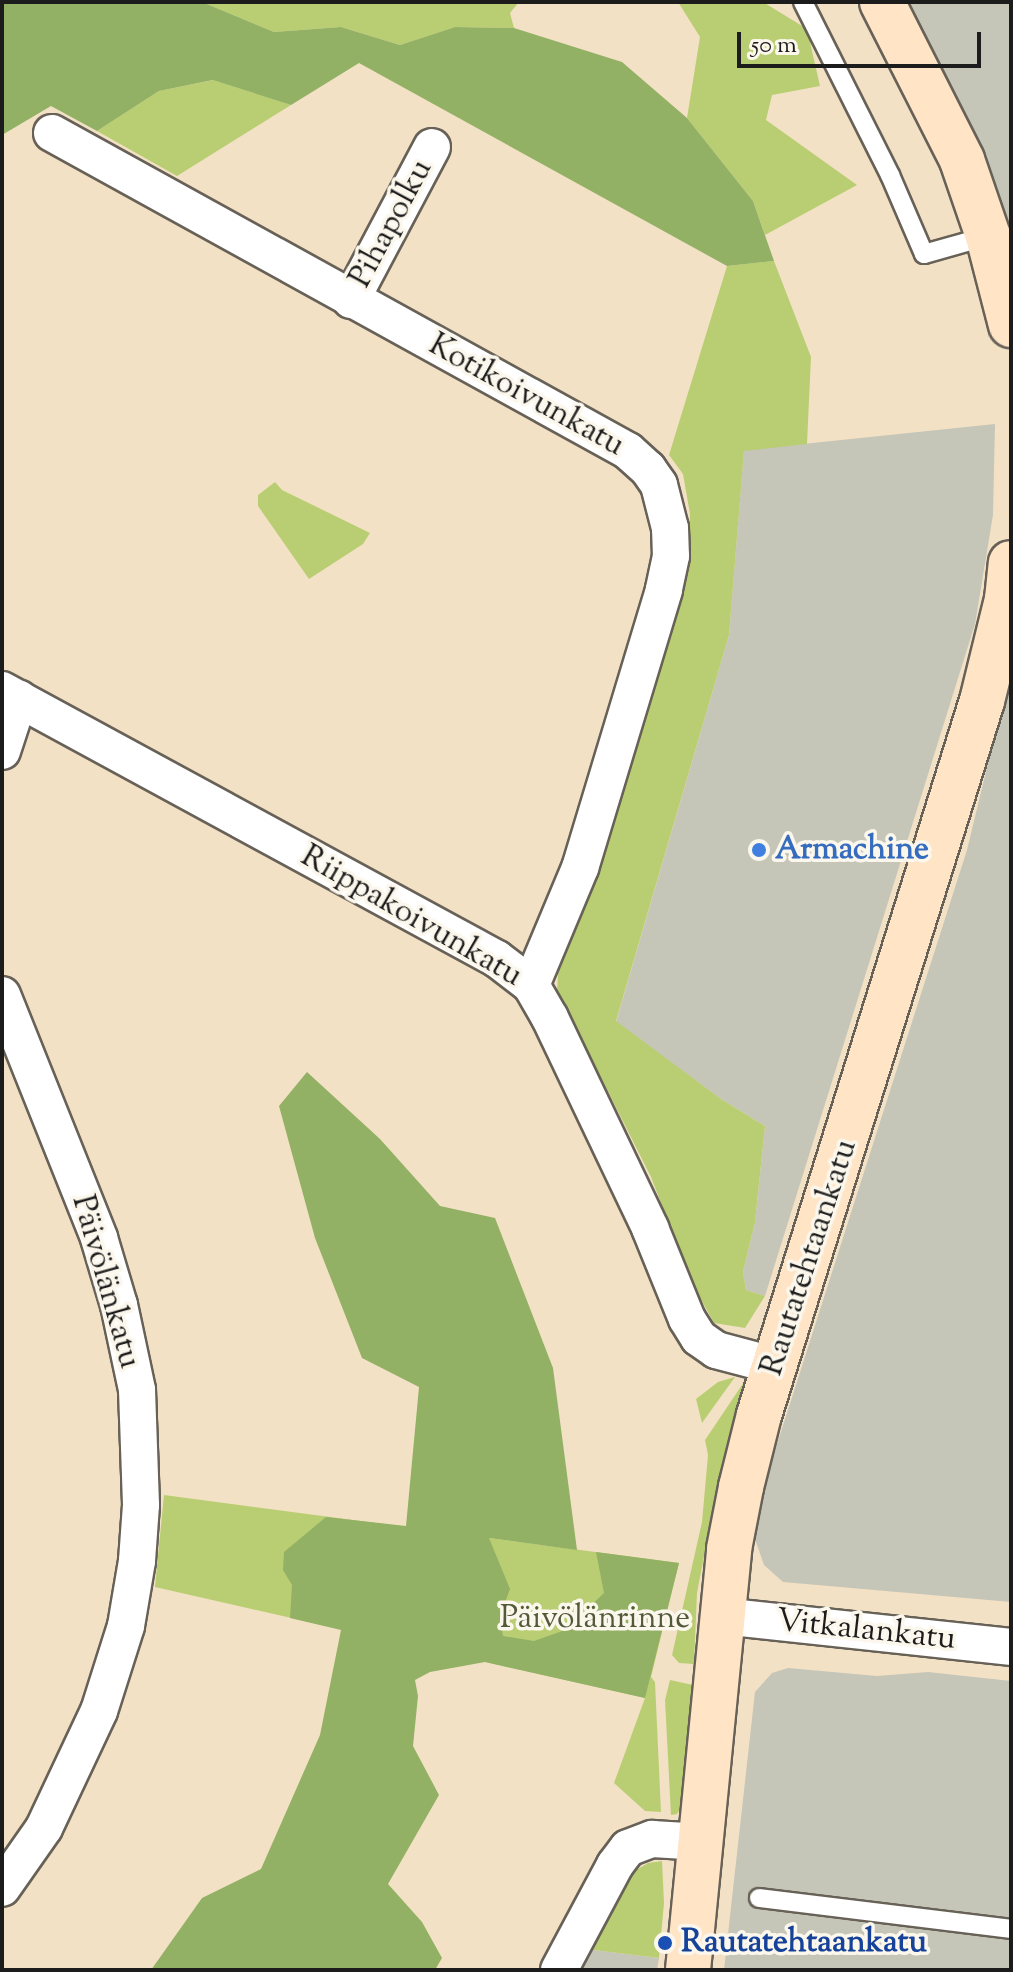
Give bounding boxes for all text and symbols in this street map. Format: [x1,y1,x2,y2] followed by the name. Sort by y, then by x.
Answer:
[741,16,985,66] scale bar
[751,29,797,63] text: 50 m
[342,153,442,295] street label: Pihapolku
[421,326,631,466] street label: Kotikoivunkatu
[775,831,929,869] place label: Armachine
[293,838,529,996] street label: Riippakoivunkatu
[750,841,768,859] marker: Armachine
[754,1135,866,1381] street label: Rautatehtaankatu
[62,1191,148,1373] street label: Päivölänkatu
[500,1600,690,1638] park label: Päivölänrinne
[775,1603,957,1659] street label: Vitkalankatu
[681,1924,927,1962] place label: Rautatehtaankatu
[656,1934,674,1952] marker: Rautatehtaankatu

